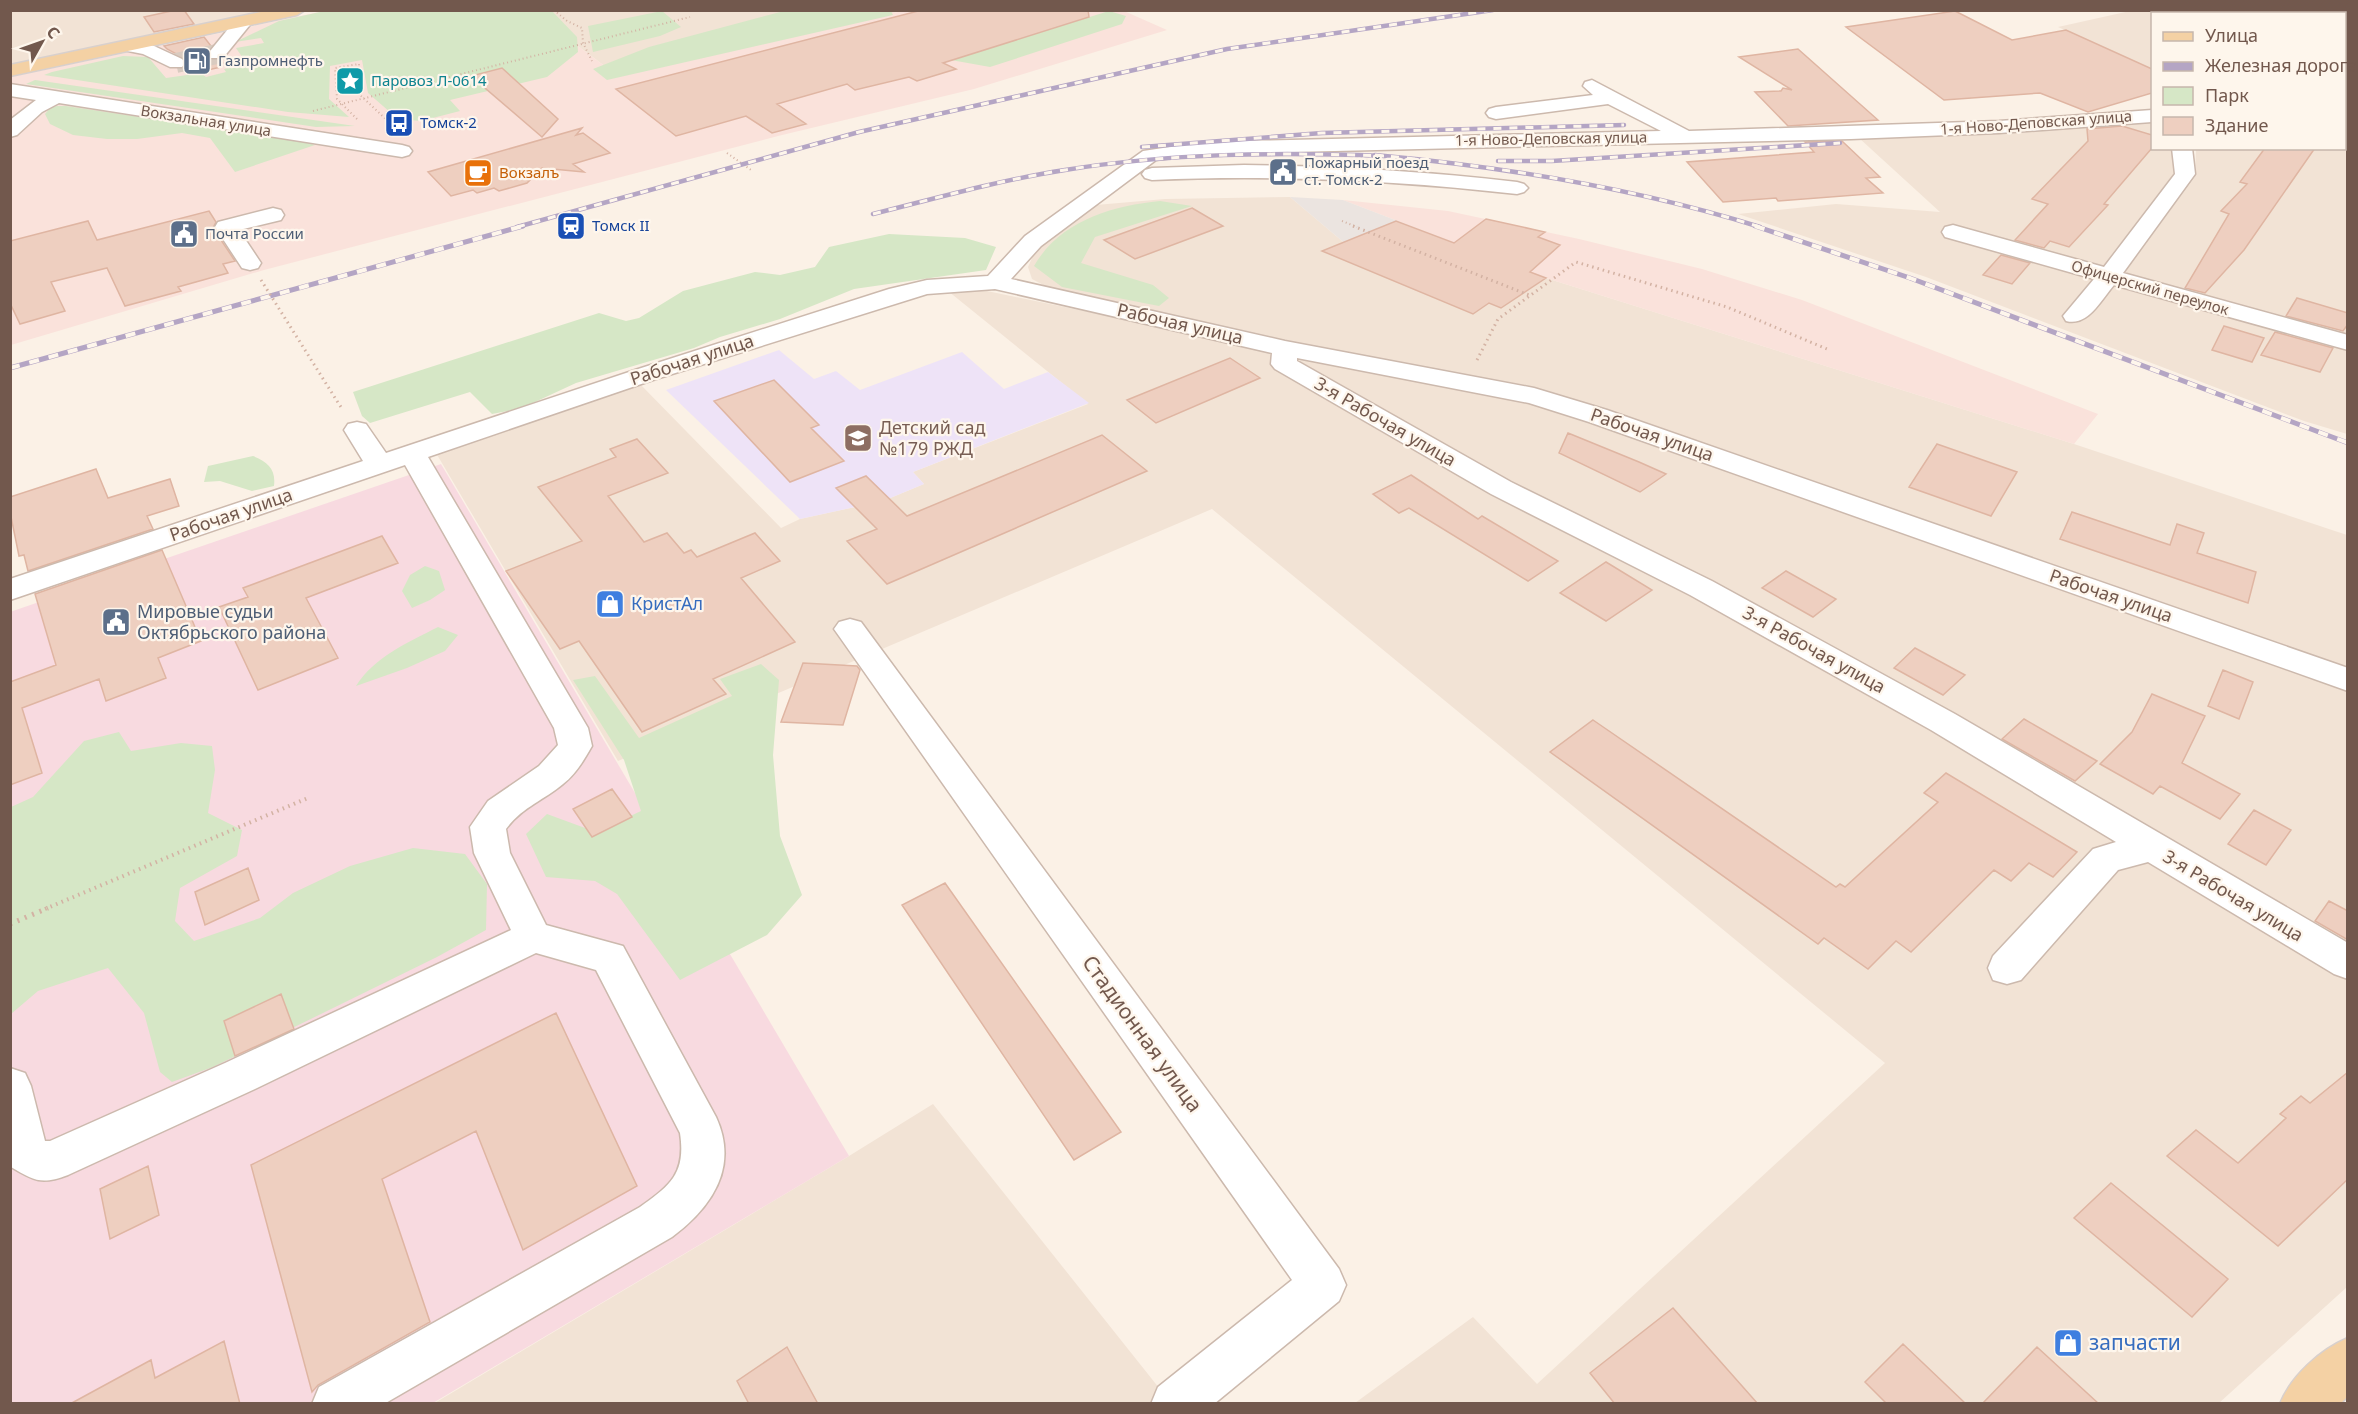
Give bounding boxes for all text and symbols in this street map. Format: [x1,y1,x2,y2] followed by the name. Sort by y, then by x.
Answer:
[12,12,72,72] north arrow
[2151,12,2346,150] legend
[42,21,65,43] text: С
[2205,23,2258,47] text: Улица
[181,45,213,77] fuel station icon: Газпромнефть
[218,50,323,70] place label: Газпромнефть
[2205,53,2357,77] text: Железная дорога
[334,65,366,97] place icon: Паровоз Л-0614
[371,70,487,90] place label: Паровоз Л-0614
[2205,83,2249,107] text: Парк
[139,100,273,140] street label: Вокзальная улица
[1939,105,2133,139] street label: 1-я Ново-Деповская улица
[383,107,415,139] bus stop icon: Томск-2
[420,112,477,132] place label: Томск-2
[2205,113,2269,137] text: Здание
[1455,126,1647,150] street label: 1-я Ново-Деповская улица
[1304,152,1429,189] place label: Пожарный поезд ст. Томск-2
[1267,156,1299,188] public building icon: Пожарный поезд ст. Томск-2
[462,157,494,189] cafe icon: Вокзалъ
[499,162,559,182] place label: Вокзалъ
[555,210,587,242] station icon: Томск II
[592,215,650,235] place label: Томск II
[168,218,200,250] public building icon: Почта России
[205,223,304,243] place label: Почта России
[2069,255,2231,319] street label: Офицерский переулок
[1115,297,1245,349] street label: Рабочая улица
[627,328,756,390] street label: Рабочая улица
[1310,371,1461,471] street label: 3-я Рабочая улица
[1588,402,1717,466] street label: Рабочая улица
[879,415,985,460] place label: Детский сад №179 РЖД
[842,422,874,454] school or university icon: Детский сад №179 РЖД
[166,482,295,546] street label: Рабочая улица
[2047,563,2176,627] street label: Рабочая улица
[594,588,626,620] shop icon: КристАл
[631,591,703,615] place label: КристАл
[137,599,326,644] place label: Мировые судьи Октябрьского района
[1739,600,1890,698] street label: 3-я Рабочая улица
[100,606,132,638] public building icon: Мировые судьи Октябрьского района
[2159,844,2308,947] street label: 3-я Рабочая улица
[1076,949,1209,1118] street label: Стадионная улица
[2052,1327,2084,1359] shop icon: запчасти
[2089,1328,2181,1356] place label: запчасти

